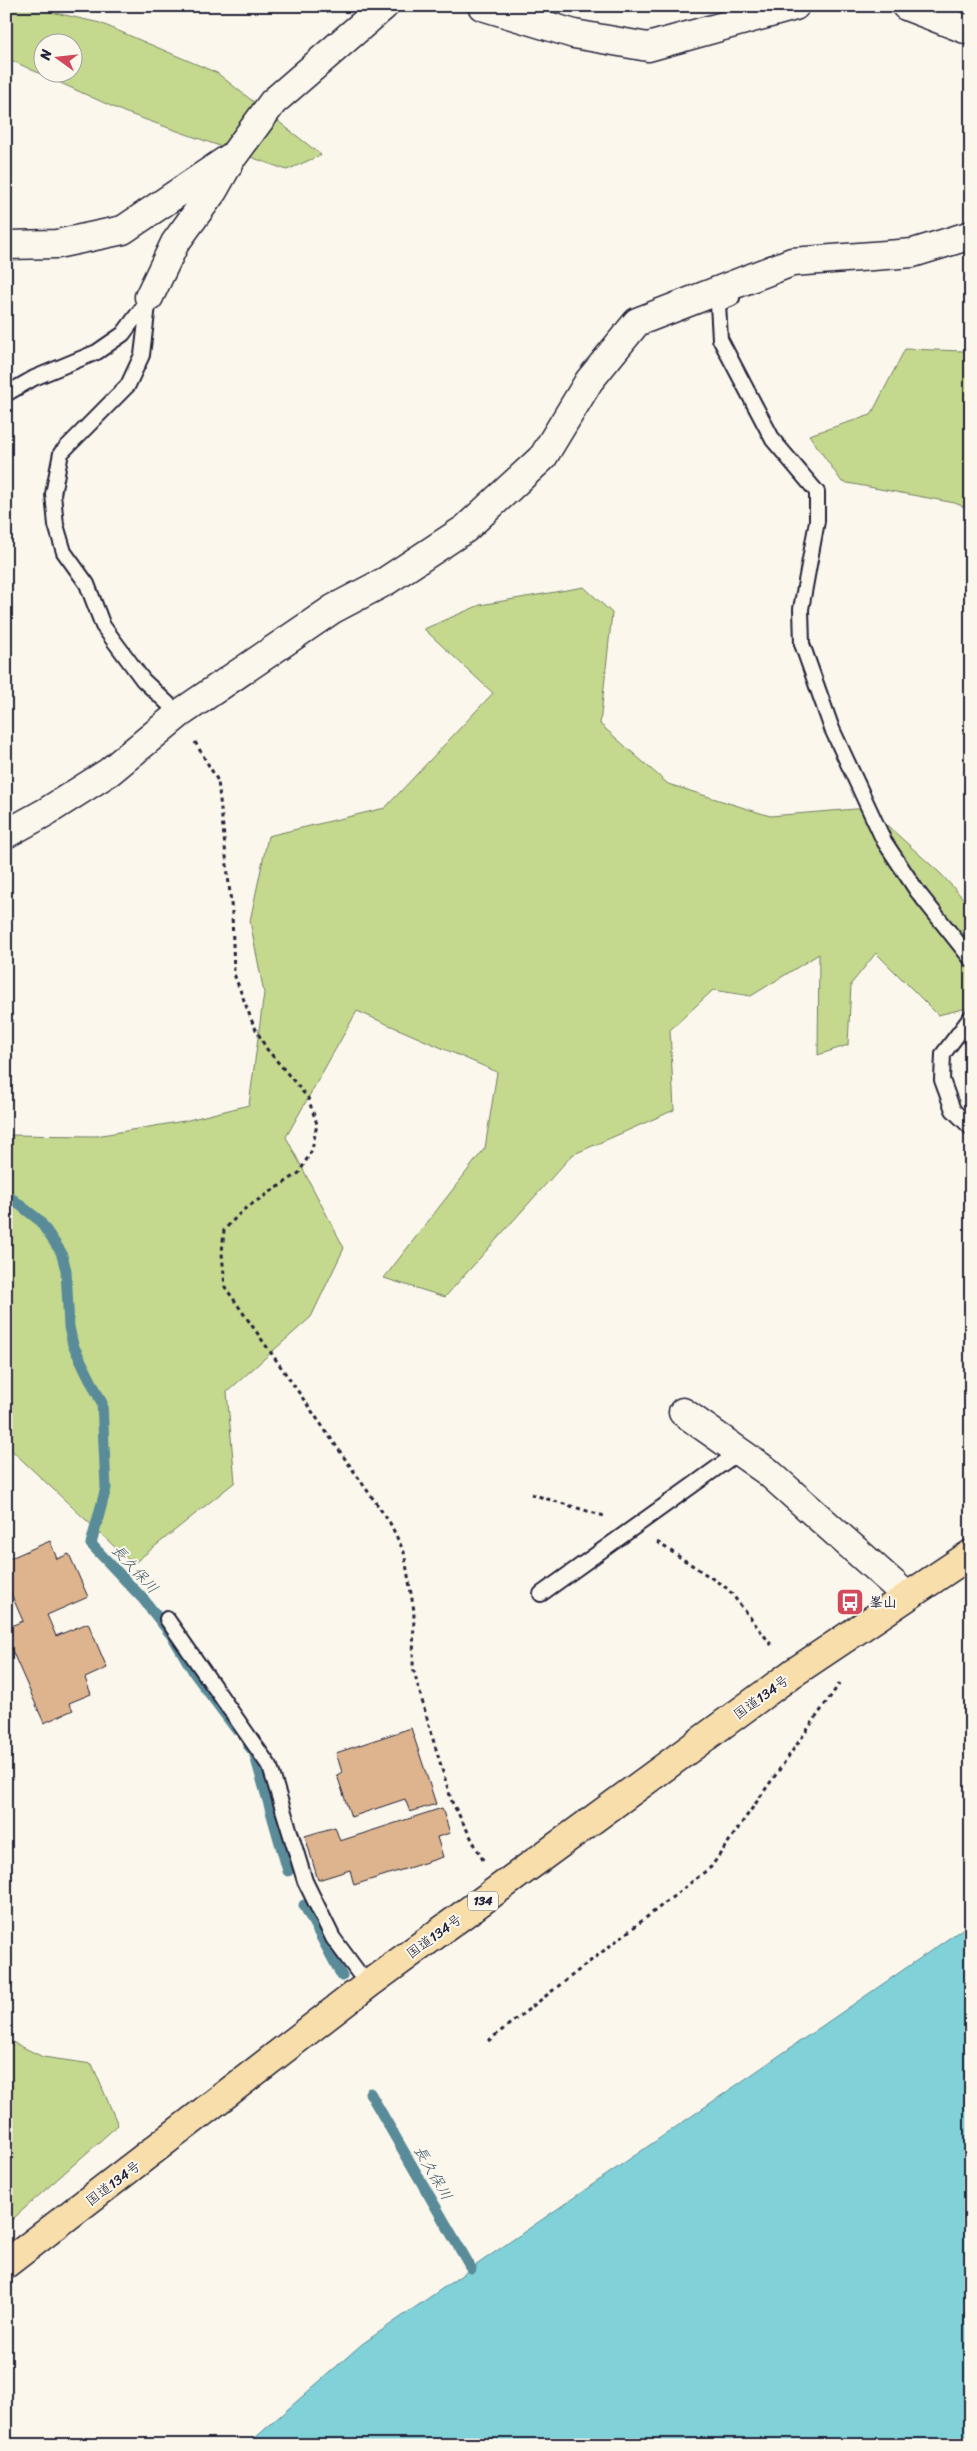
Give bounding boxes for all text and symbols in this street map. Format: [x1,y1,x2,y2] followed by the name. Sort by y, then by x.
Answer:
[32,32,82,82] north arrow
[32,47,59,64] text: N
[105,1538,165,1600] water label: 長久保川
[835,1587,865,1617] bus stop icon: 峯山
[869,1590,897,1615] place label: 峯山
[728,1668,795,1726] street label: 国道134号
[468,1892,498,1910] road number: 134
[401,1907,468,1965] street label: 国道134号
[407,2141,459,2205] water label: 長久保川
[80,2154,147,2213] street label: 国道134号

